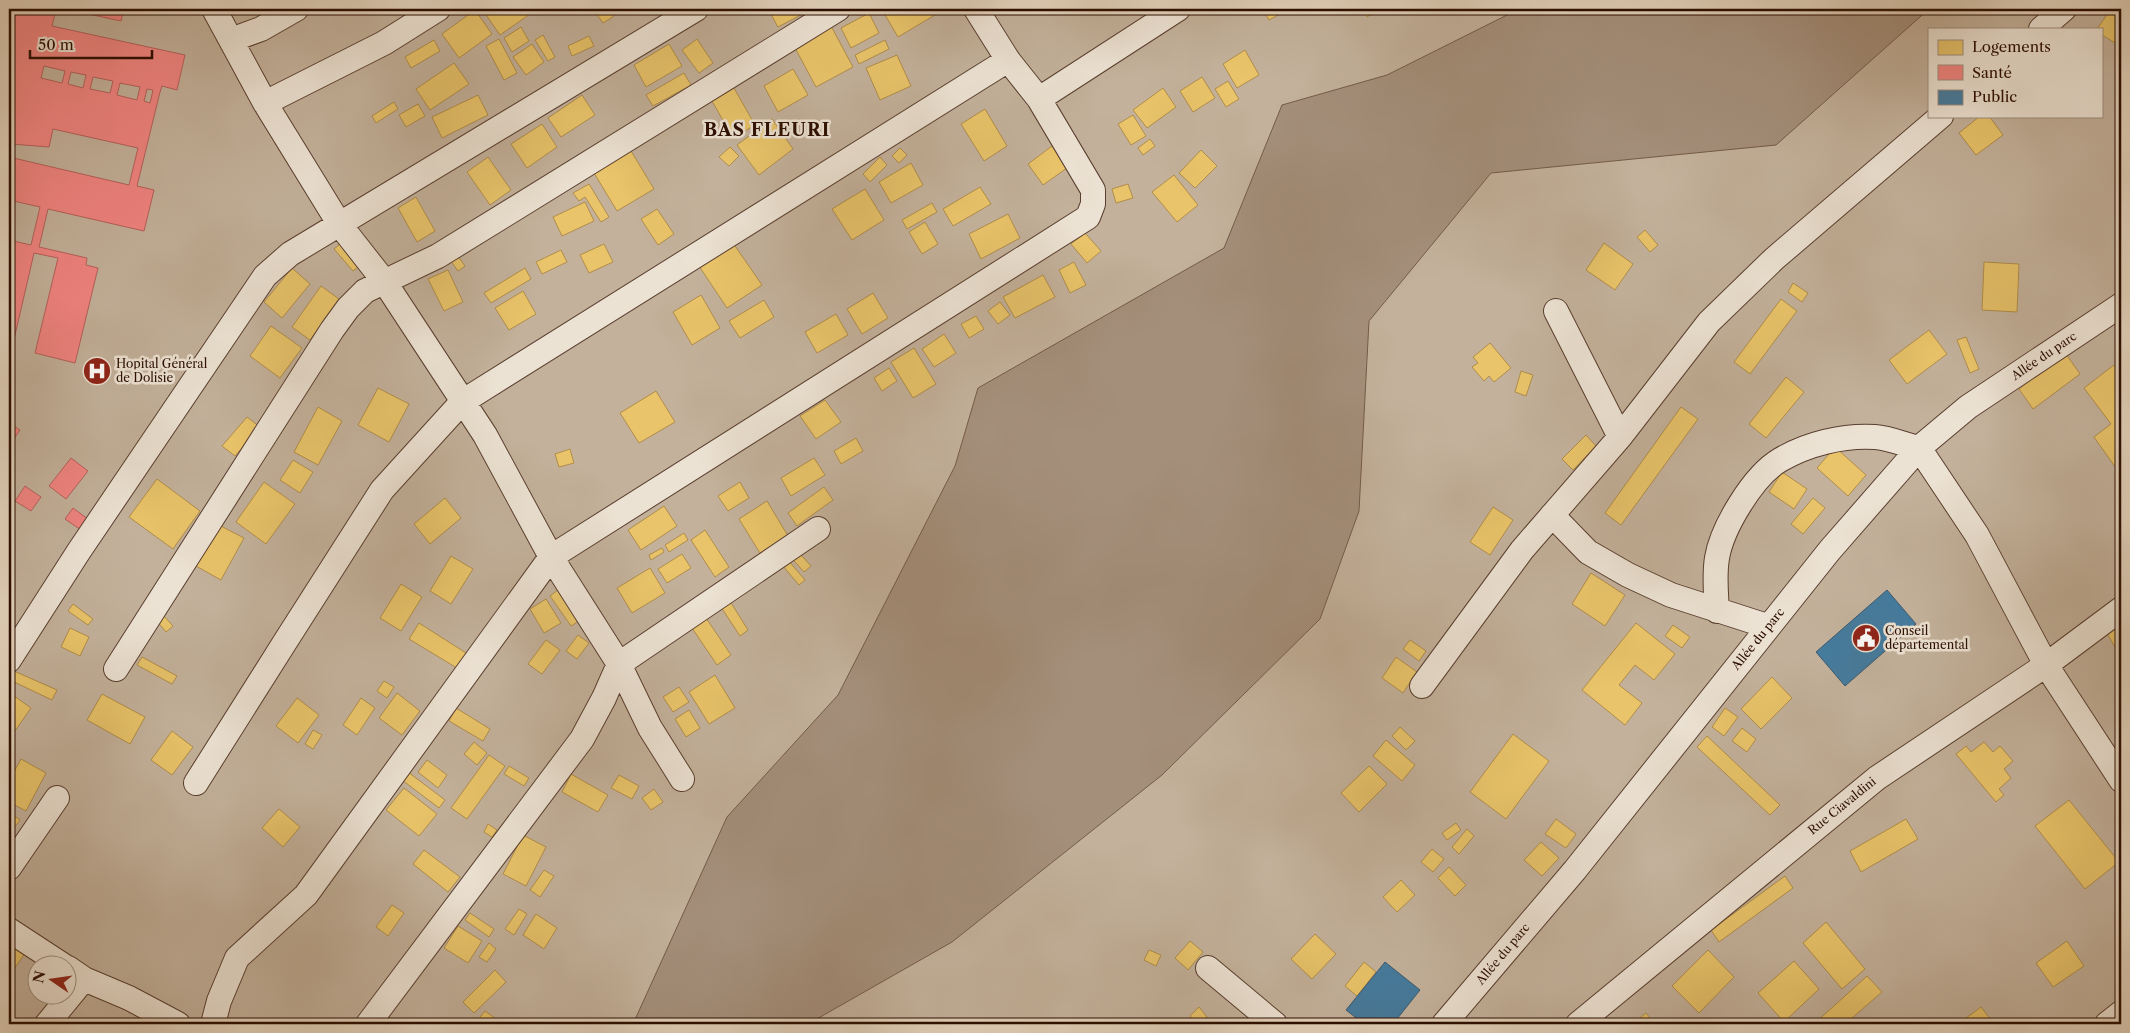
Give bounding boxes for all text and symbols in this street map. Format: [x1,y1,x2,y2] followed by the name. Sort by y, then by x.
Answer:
[30,28,152,60] scale bar
[1928,28,2102,118] legend
[38,35,74,54] text: 50 m
[1972,37,2051,56] text: Logements
[1972,63,2012,82] text: Santé
[1972,87,2017,106] text: Public
[704,119,830,141] district label: BAS FLEURI
[2007,328,2079,383] street label: Allée du parc
[82,356,112,386] hospital icon: Hopital Général de Dolisie
[116,356,208,385] place label: Hopital Général de Dolisie
[1727,605,1787,674] street label: Allée du parc
[1851,623,1881,653] public building icon: Conseil départemental
[1885,623,1969,652] place label: Conseil départemental
[1805,773,1879,838] street label: Rue Ciavaldini
[1472,920,1533,988] street label: Allée du parc
[28,956,78,1006] north arrow
[29,969,49,985] text: N

